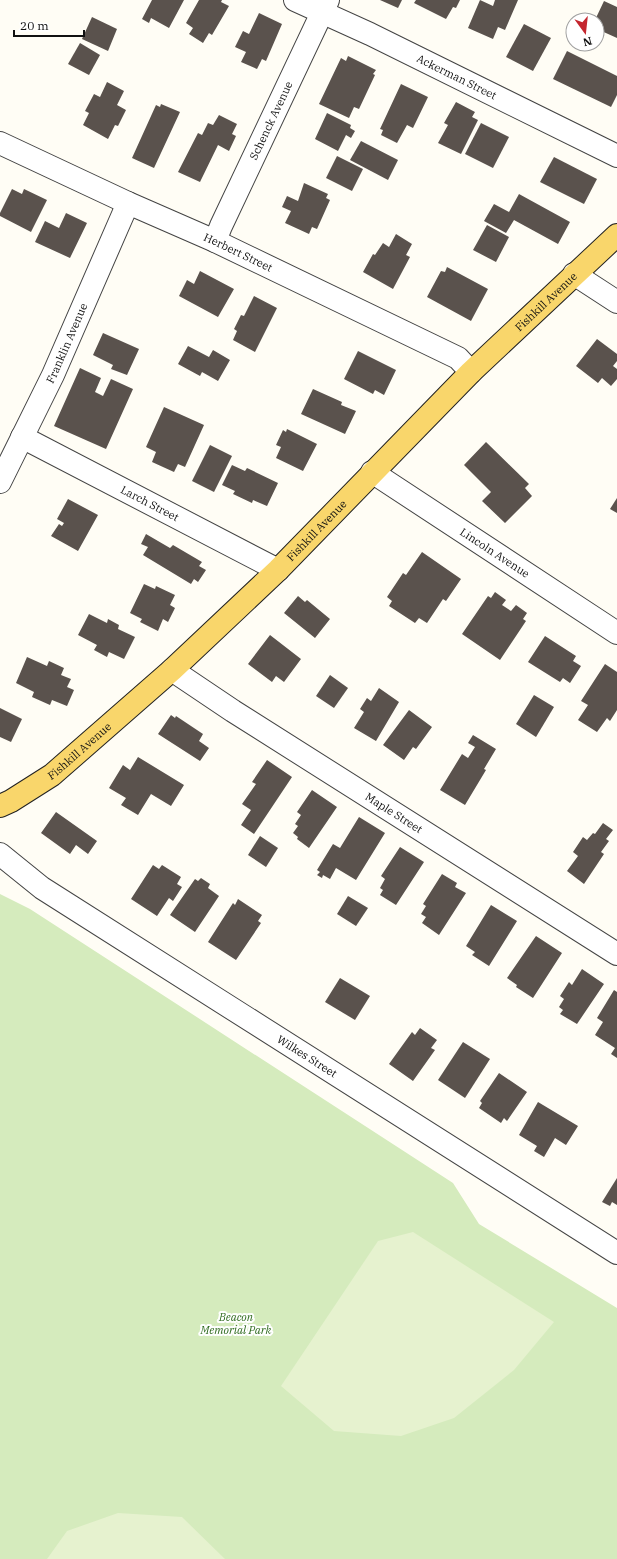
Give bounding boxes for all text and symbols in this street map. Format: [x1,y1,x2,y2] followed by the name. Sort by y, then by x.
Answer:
[14,12,84,38] scale bar
[565,12,605,52] north arrow
[20,18,49,33] text: 20 m
[581,34,594,50] text: N
[414,51,499,102] street label: Ackerman Street
[246,79,296,162] street label: Schenck Avenue
[202,230,275,275] street label: Herbert Street
[512,269,580,334] street label: Fishkill Avenue
[43,301,90,386] street label: Franklin Avenue
[118,483,181,524] street label: Larch Street
[284,497,350,564] street label: Fishkill Avenue
[457,525,532,581] street label: Lincoln Avenue
[45,719,114,783] street label: Fishkill Avenue
[363,790,425,836] street label: Maple Street
[274,1032,340,1081] street label: Wilkes Street
[200,1310,272,1337] park label: Beacon Memorial Park

